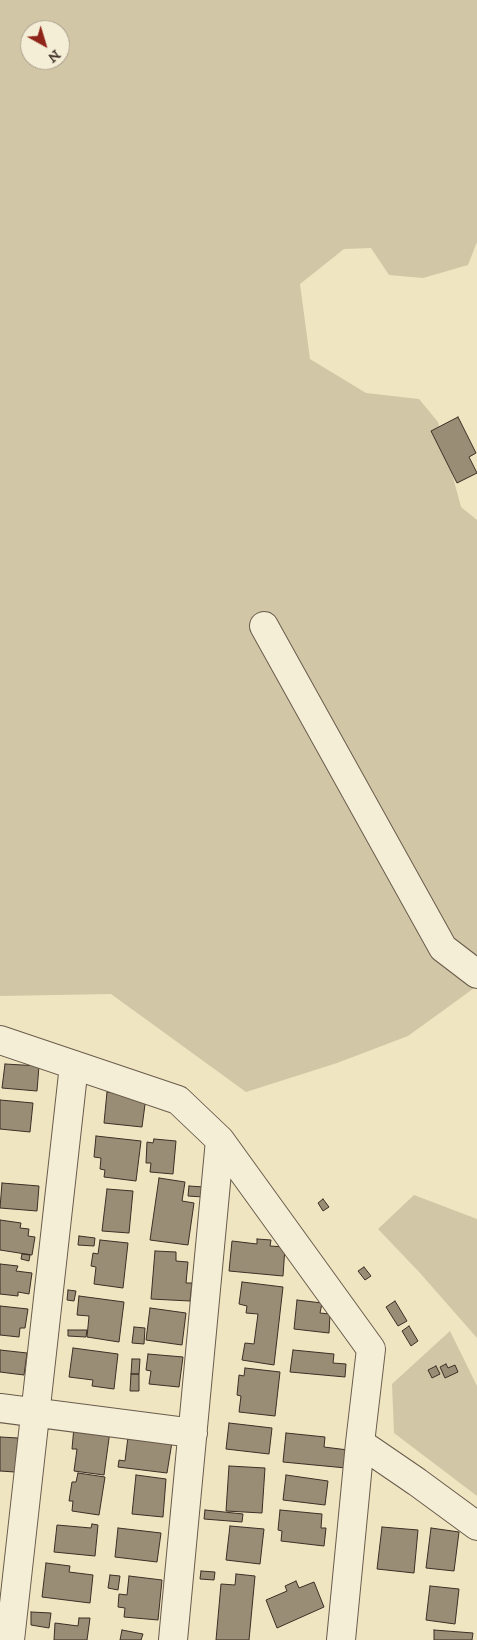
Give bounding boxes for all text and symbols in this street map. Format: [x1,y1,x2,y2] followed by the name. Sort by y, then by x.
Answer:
[20,20,70,70] north arrow
[44,45,64,66] text: N

